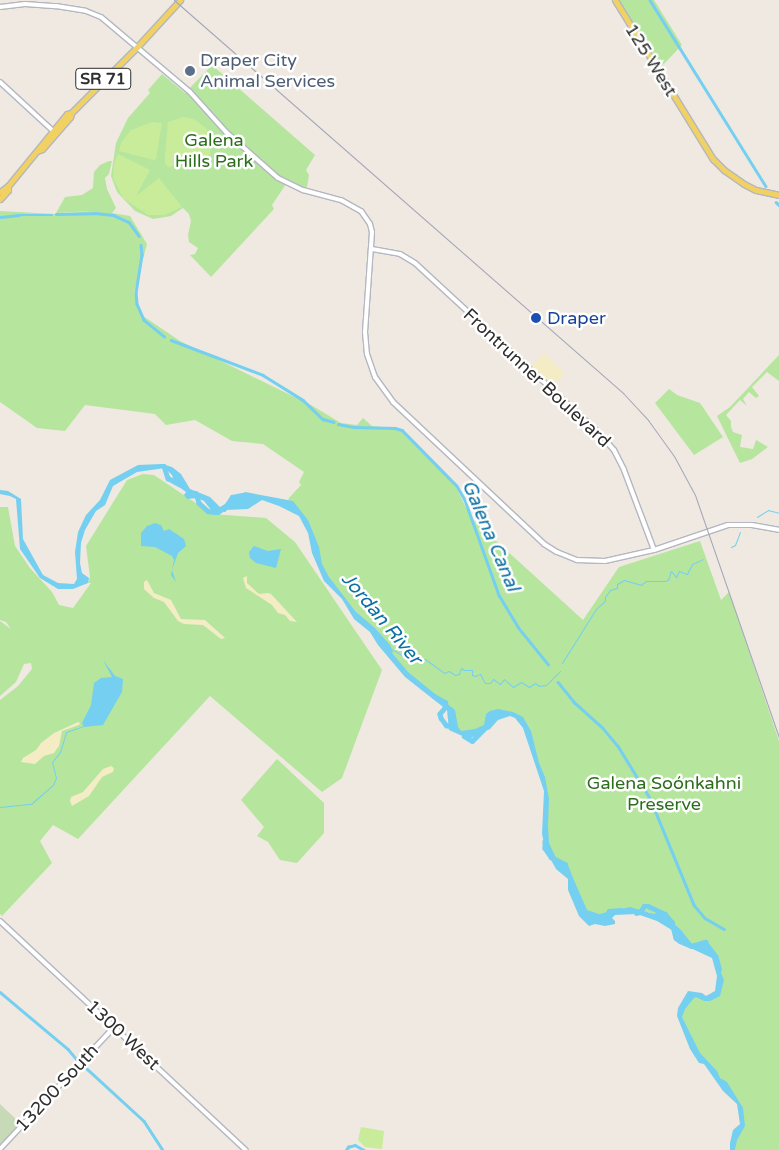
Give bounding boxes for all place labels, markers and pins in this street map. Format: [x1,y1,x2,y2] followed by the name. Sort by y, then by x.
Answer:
[200,50,335,92] place label: Draper City Animal Services
[184,65,196,77] marker: Draper City Animal Services
[547,307,606,329] place label: Draper
[529,311,543,325] marker: Draper

